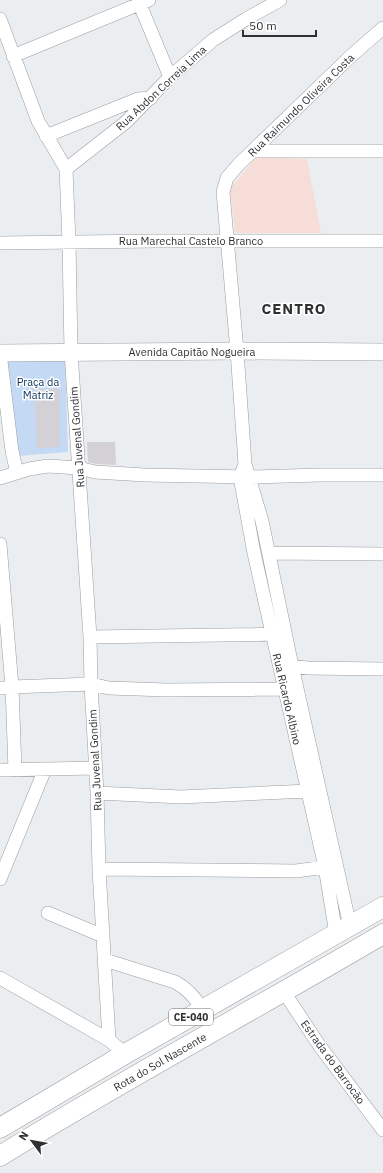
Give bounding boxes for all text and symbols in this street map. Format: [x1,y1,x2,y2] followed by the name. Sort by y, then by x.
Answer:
[243,12,316,38] scale bar
[249,18,277,33] text: 50 m
[113,42,209,134] street label: Rua Abdon Correia Lima
[245,50,357,160] street label: Rua Raimundo Oliveira Costa
[119,234,263,248] street label: Rua Marechal Castelo Branco
[261,299,327,318] district label: CENTRO
[129,345,256,359] street label: Avenida Capitão Nogueira
[17,375,59,402] park label: Praça da Matriz
[66,386,88,488] street label: Rua Juvenal Gondim
[270,652,304,746] street label: Rua Ricardo Albino
[85,709,105,811] street label: Rua Juvenal Gondim
[169,1009,213,1025] road number: CE-040
[298,1017,368,1107] street label: Estrada do Barrocão
[111,1030,209,1094] street label: Rota do Sol Nascente
[12,1121,52,1161] north arrow
[15,1129,32,1143] text: N

